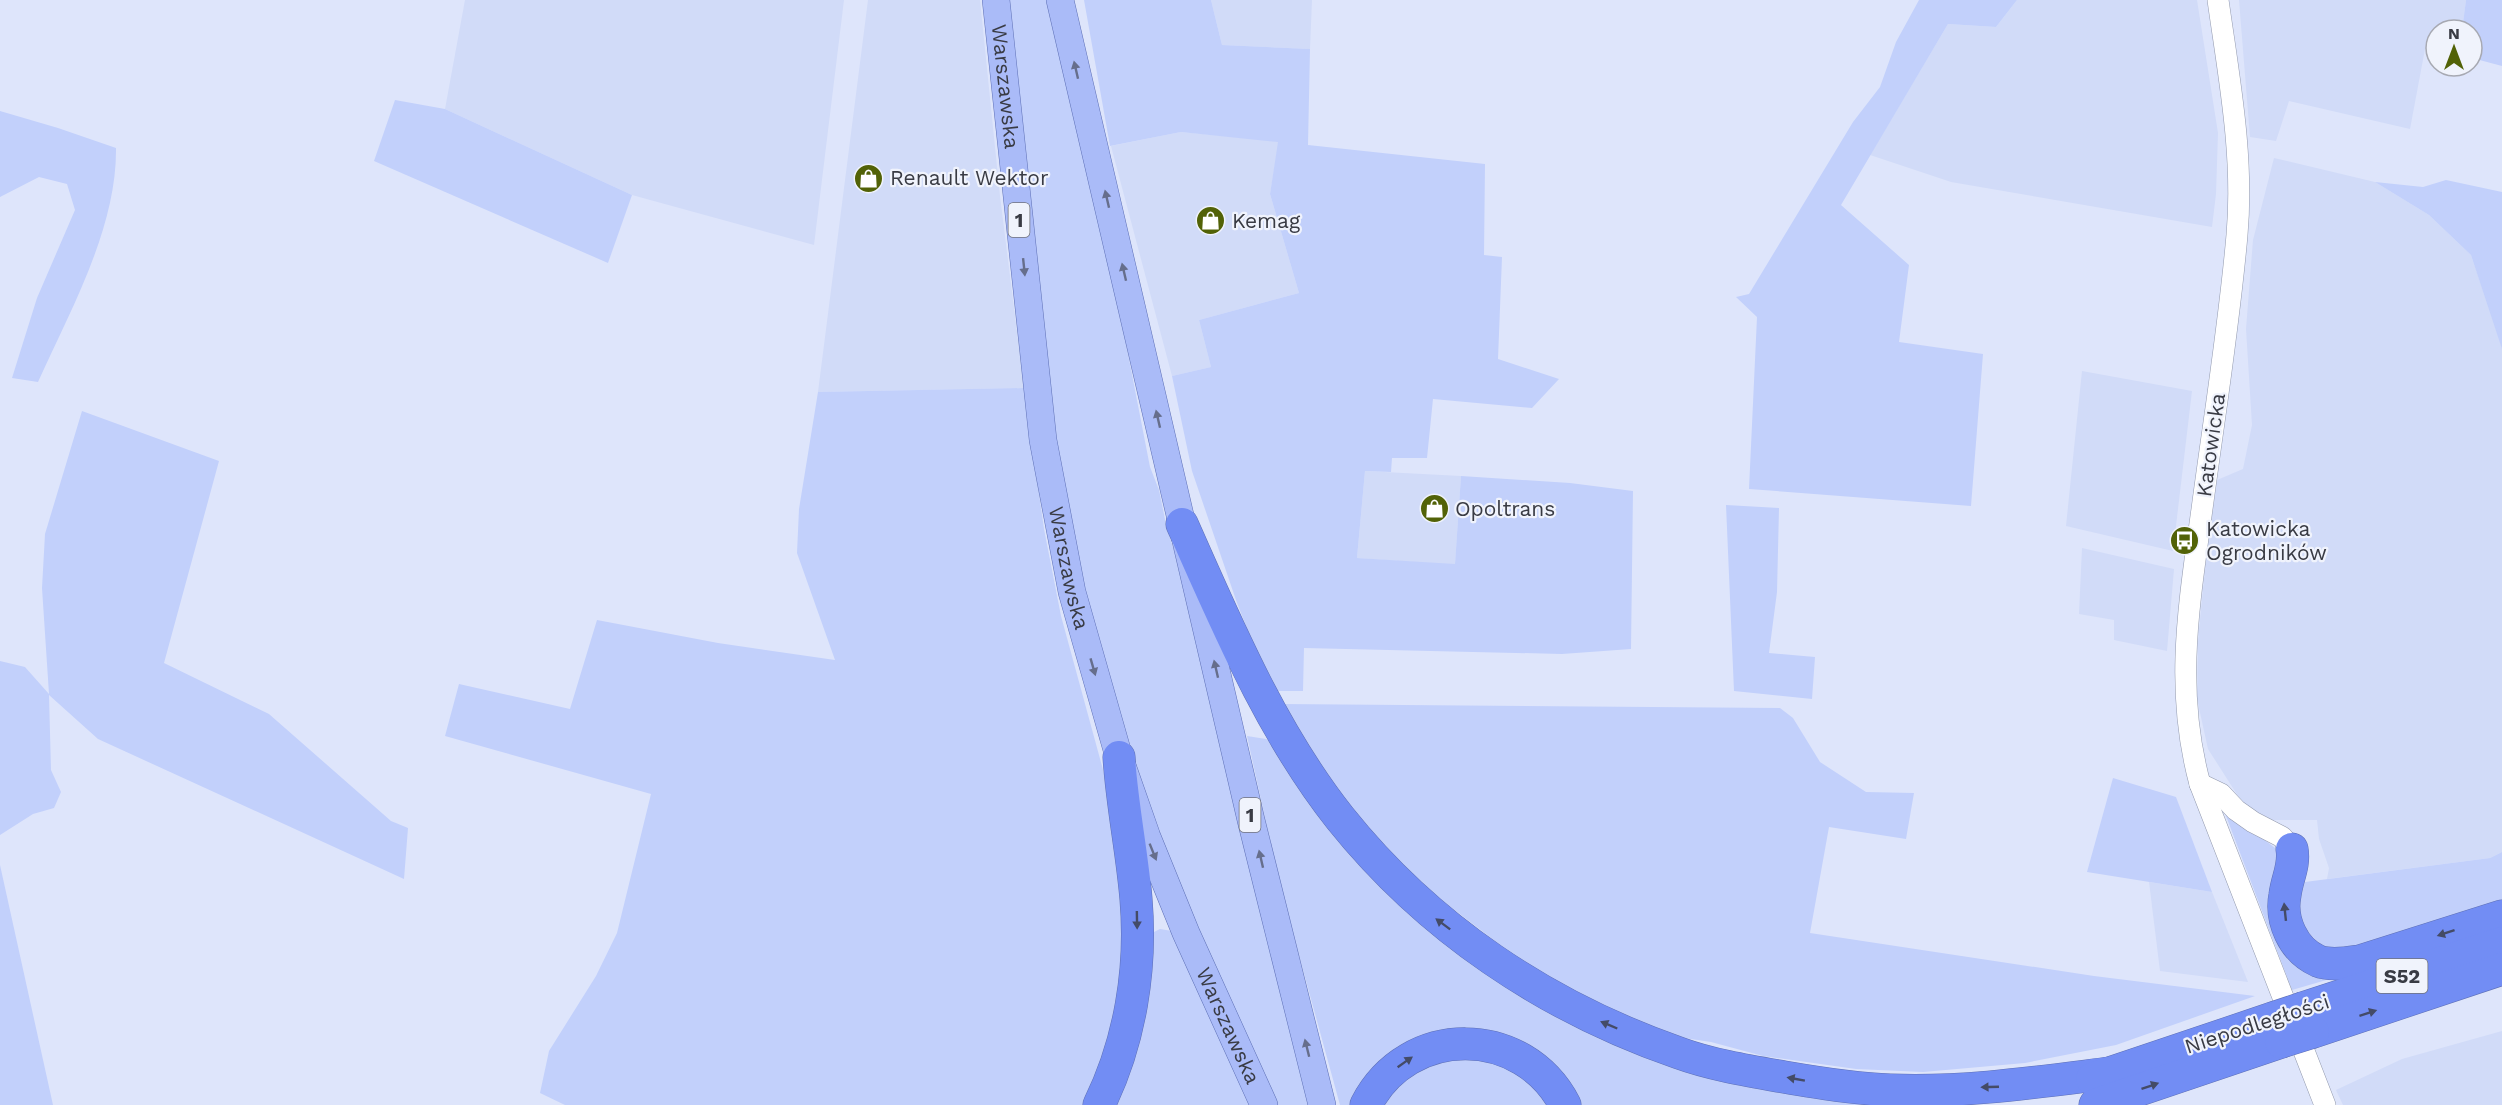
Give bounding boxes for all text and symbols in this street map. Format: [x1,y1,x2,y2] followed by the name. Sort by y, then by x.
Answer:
[2424,18,2484,78] north arrow
[987,23,1025,150] street label: Warszawska
[2448,24,2460,43] text: N
[1071,61,1081,79] one-way arrow
[853,162,885,194] shop icon: Renault Wektor
[890,165,1049,190] place label: Renault Wektor
[1102,189,1111,208] one-way arrow
[1008,203,1030,237] road number: 1
[1195,205,1227,237] shop icon: Kemag
[1232,208,1301,233] place label: Kemag
[1019,258,1029,277] one-way arrow
[1118,262,1128,281] one-way arrow
[2191,391,2230,498] street label: Katowicka
[1153,410,1163,428] one-way arrow
[1418,493,1450,525] shop icon: Opoltrans
[1455,496,1555,521] place label: Opoltrans
[1044,504,1095,632] street label: Warszawska
[2206,516,2327,565] place label: Katowicka Ogrodników
[2169,525,2201,557] bus stop icon: Katowicka Ogrodników
[1089,658,1098,676] one-way arrow
[1211,660,1221,678] one-way arrow
[1240,798,1260,832] road number: 1
[1149,843,1158,861] one-way arrow
[1255,850,1265,868] one-way arrow
[2280,902,2290,921] one-way arrow
[1132,910,1141,929] one-way arrow
[1436,918,1451,930] one-way arrow
[2437,929,2455,938] one-way arrow
[2376,959,2428,993] road number: S52
[1191,963,1266,1088] street label: Warszawska
[2181,988,2332,1059] street label: Niepodległości
[2359,1008,2377,1018] one-way arrow
[1599,1020,1617,1030] one-way arrow
[1302,1039,1311,1057] one-way arrow
[1396,1056,1412,1068] one-way arrow
[1786,1074,1805,1083] one-way arrow
[2141,1081,2159,1091] one-way arrow
[1980,1082,1999,1092] one-way arrow

